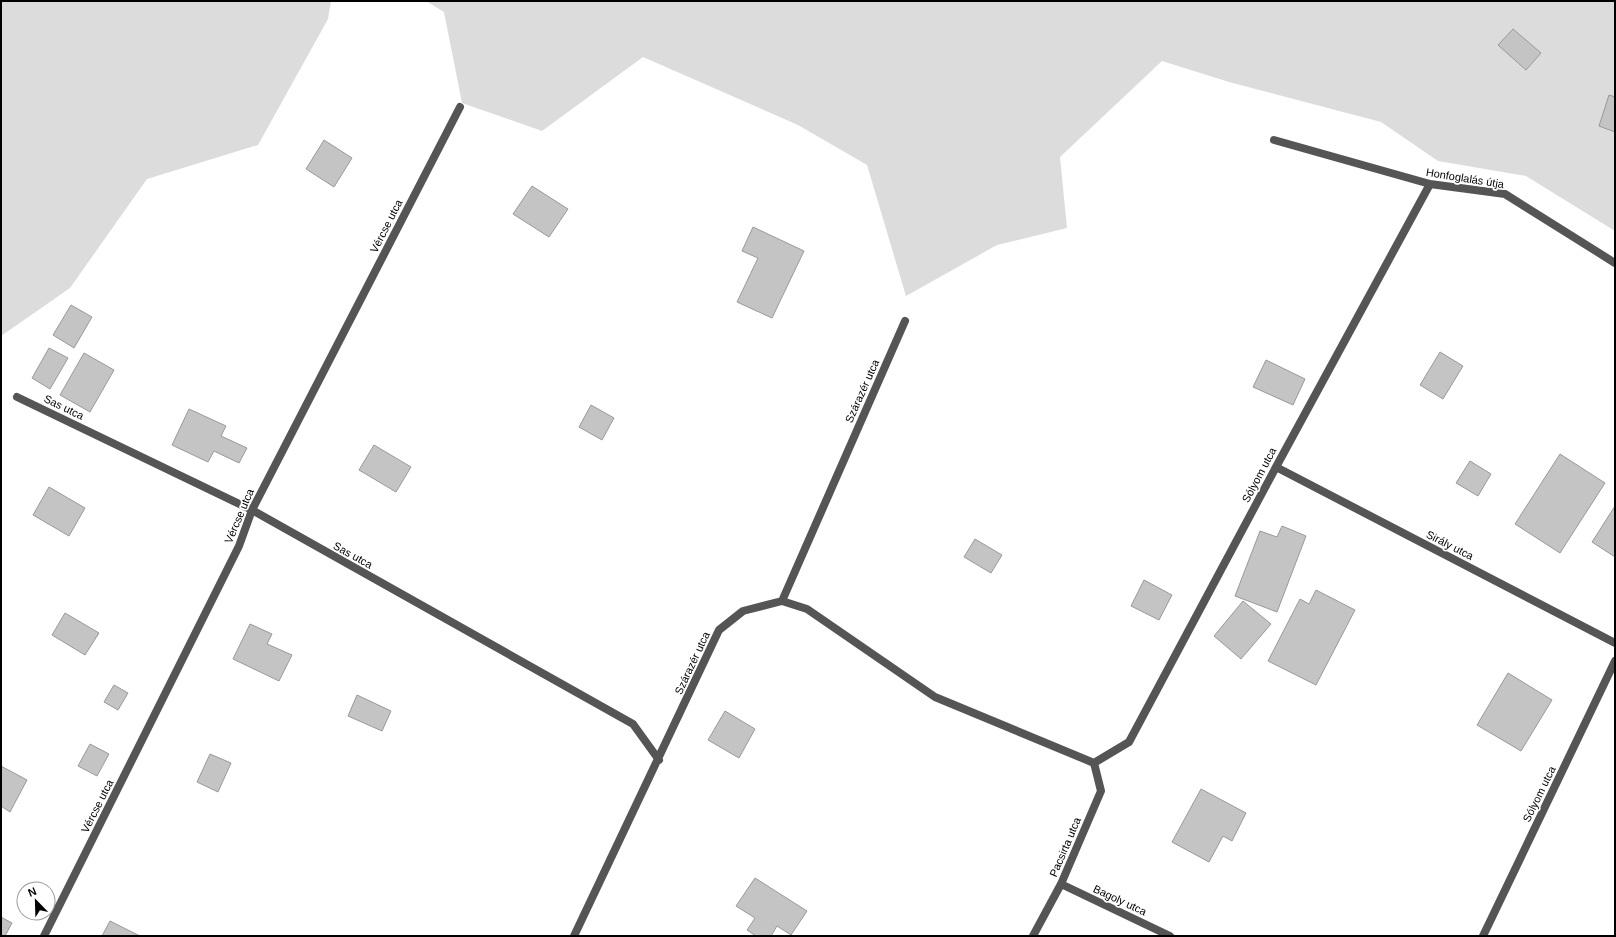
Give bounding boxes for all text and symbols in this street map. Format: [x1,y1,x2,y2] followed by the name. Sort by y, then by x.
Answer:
[1425,166,1506,190] street label: Honfoglalás útja
[367,197,405,255] street label: Vércse utca
[843,357,882,424] street label: Szárazér utca
[42,392,87,422] street label: Sas utca
[1239,445,1279,505] street label: Sólyom utca
[222,486,256,545] street label: Vércse utca
[1424,528,1476,562] street label: Sirály utca
[331,539,375,571] street label: Sas utca
[672,629,712,696] street label: Szárazér utca
[1520,763,1558,824] street label: Sólyom utca
[78,777,116,835] street label: Vércse utca
[1047,815,1083,879] street label: Pacsirta utca
[16,881,56,921] north arrow
[1091,882,1149,918] street label: Bagoly utca
[26,885,38,899] text: N

